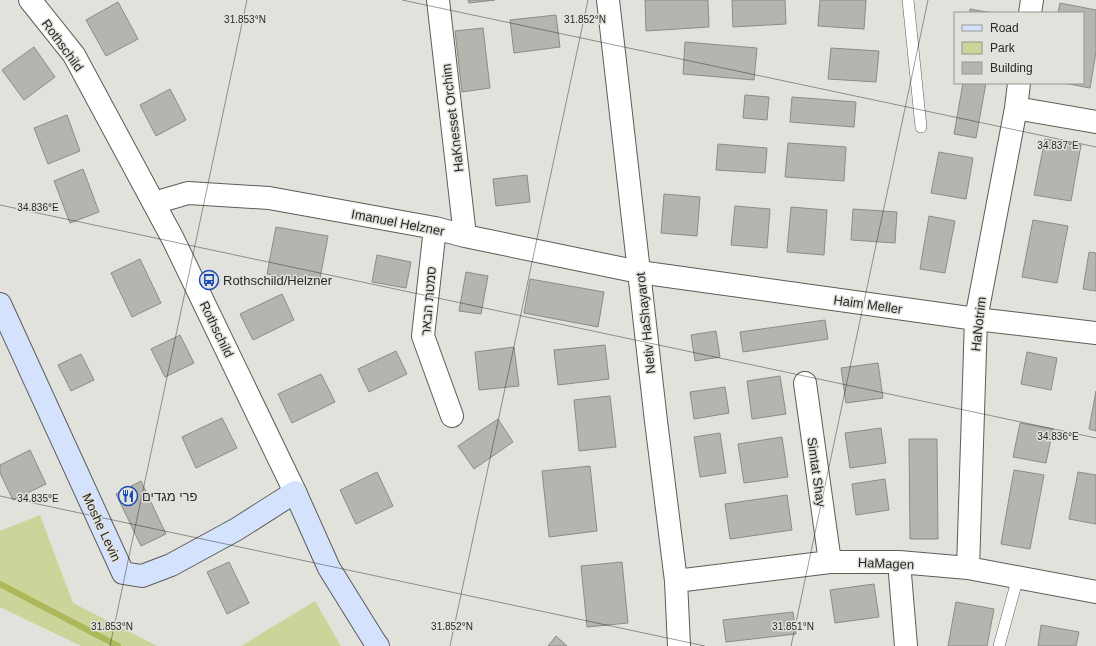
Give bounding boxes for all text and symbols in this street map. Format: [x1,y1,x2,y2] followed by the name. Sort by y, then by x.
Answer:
[954,12,1084,84] legend
[224,14,266,25] text: 31.853°N
[564,14,606,25] text: 31.852°N
[39,16,87,74] street label: Rothschild
[990,21,1019,35] text: Road
[990,41,1016,55] text: Park
[990,61,1033,75] text: Building
[438,63,467,173] street label: HaKnesset Orchim
[1037,140,1079,151] text: 34.837°E
[17,202,59,213] text: 34.836°E
[350,206,446,239] street label: Imanuel Helzner
[418,266,439,336] street label: סמטת הבאר
[198,269,220,291] bus stop icon: Rothschild/Helzner
[633,271,658,374] street label: Netiv HaShayarot
[223,273,333,288] place label: Rothschild/Helzner
[833,292,904,317] street label: Haim Meller
[968,296,989,352] street label: HaNotrim
[197,299,237,360] street label: Rothschild
[1037,431,1079,442] text: 34.836°E
[804,436,829,508] street label: Simtat Shay
[117,485,139,507] restaurant icon: פרי מגדים
[142,489,197,504] place label: פרי מגדים
[79,491,124,564] street label: Moshe Levin
[17,493,59,504] text: 34.835°E
[858,555,914,572] street label: HaMagen
[91,621,133,632] text: 31.853°N
[431,621,473,632] text: 31.852°N
[772,621,814,632] text: 31.851°N

